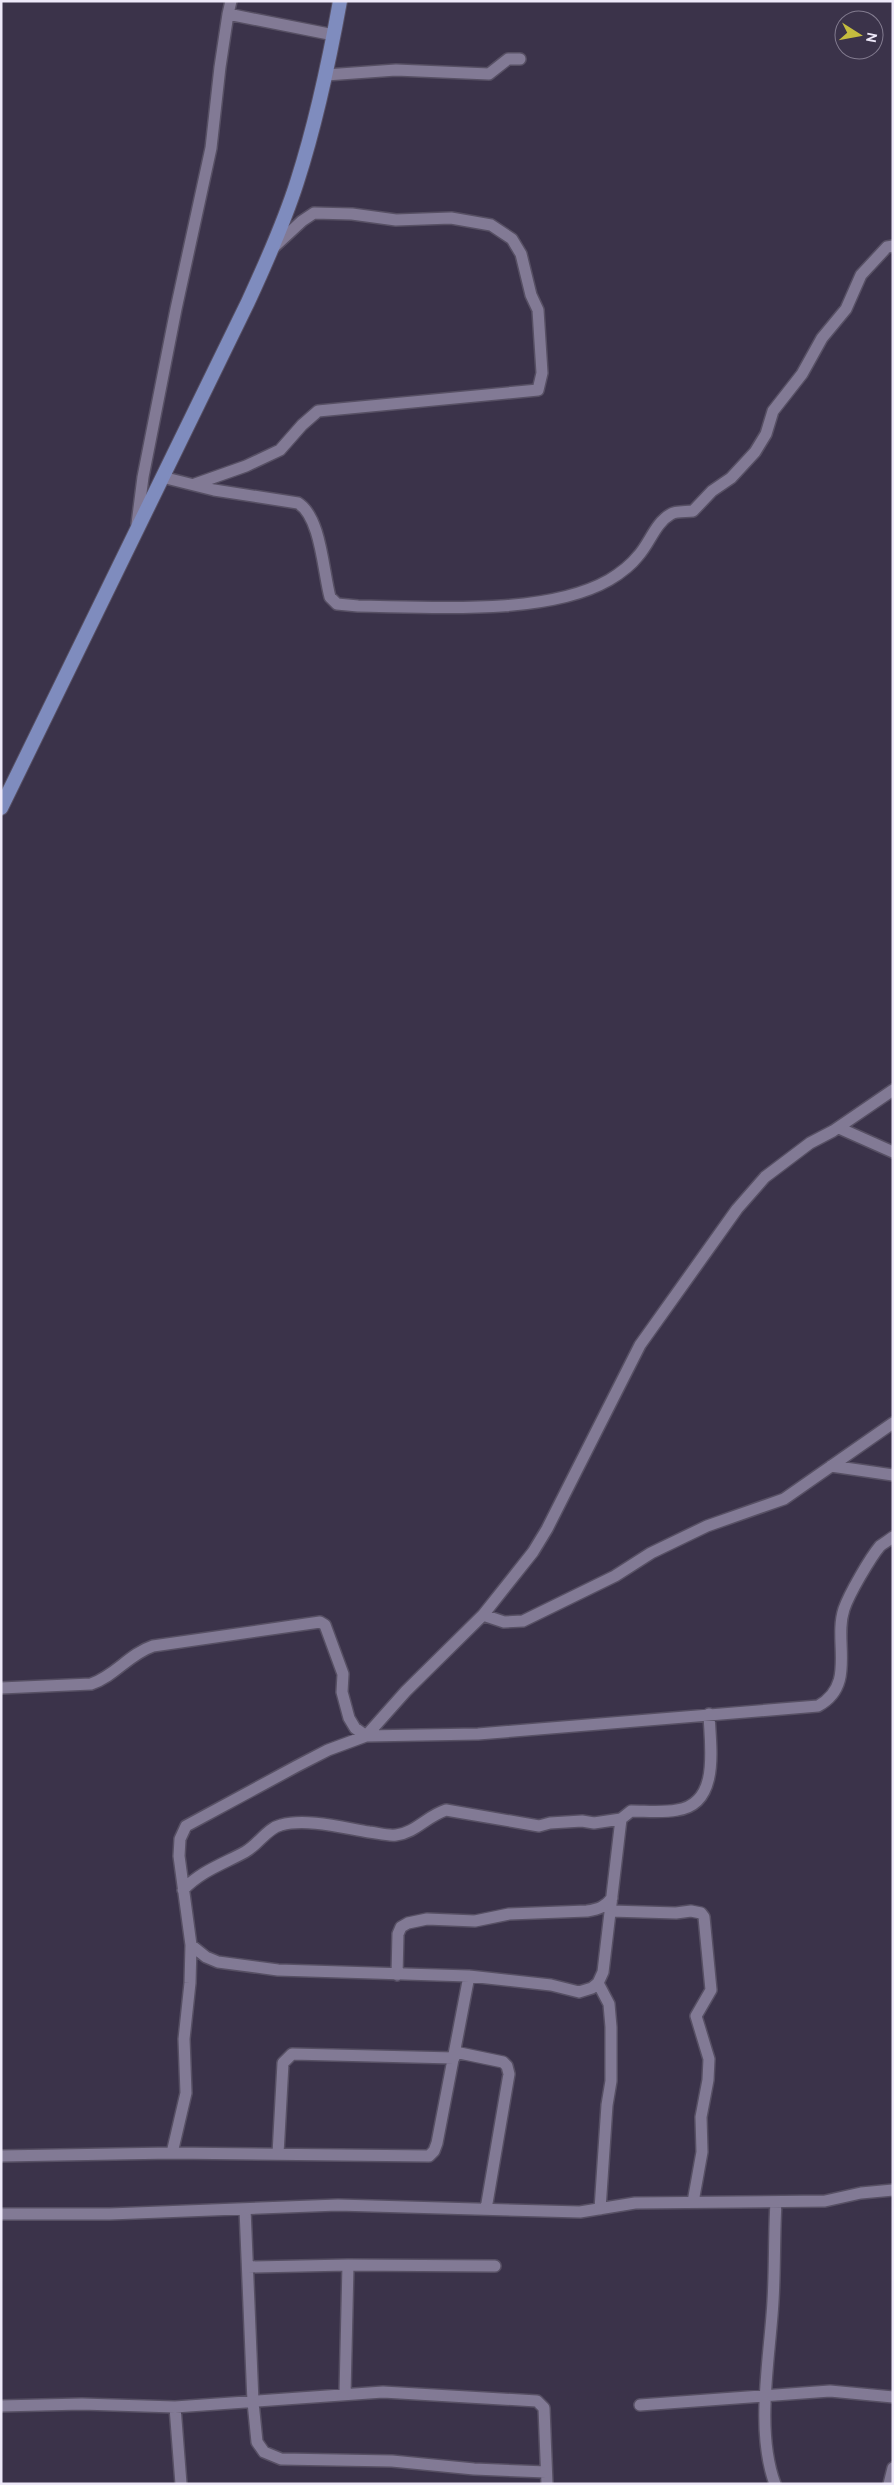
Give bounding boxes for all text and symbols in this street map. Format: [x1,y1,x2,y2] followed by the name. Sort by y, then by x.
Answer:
[834,10,884,60] north arrow
[862,31,882,44] text: N

